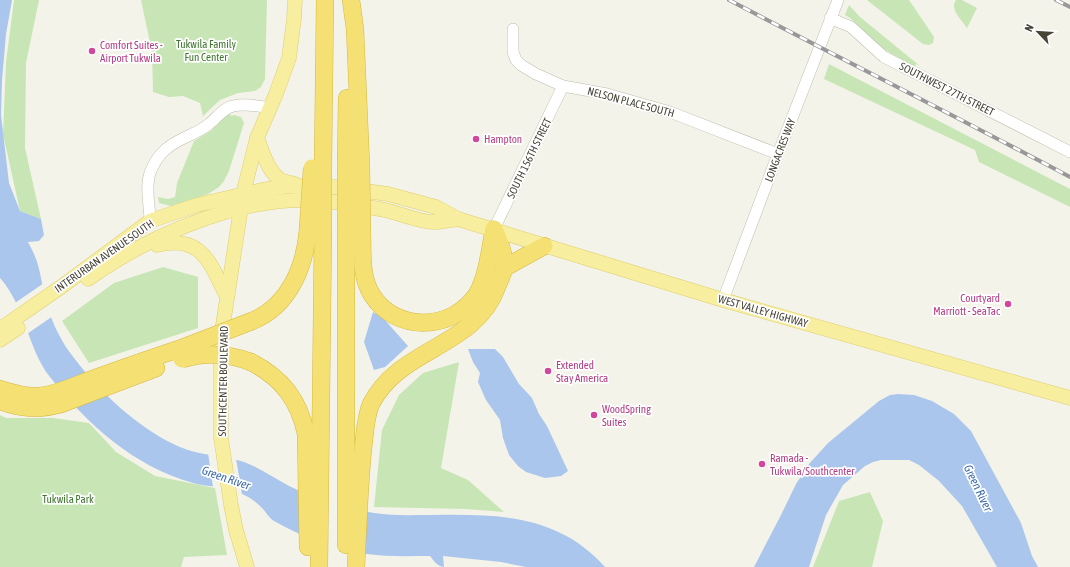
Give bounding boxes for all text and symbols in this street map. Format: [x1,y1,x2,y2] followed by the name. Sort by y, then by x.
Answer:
[1018,12,1058,52] north arrow
[1022,22,1036,33] text: N
[176,38,237,63] park label: Tukwila Family Fun Center
[100,39,163,64] place label: Comfort Suites - Airport Tukwila
[87,46,97,56] marker: Comfort Suites - Airport Tukwila
[898,60,996,118] street label: SOUTHWEST 27TH STREET
[586,85,676,119] street label: NELSON PLACE SOUTH
[504,116,554,200] street label: SOUTH 156TH STREET
[762,117,798,183] street label: LONGACRES WAY
[484,133,522,145] place label: Hampton
[471,134,481,144] marker: Hampton
[52,217,156,295] street label: INTERURBAN AVENUE SOUTH
[717,292,809,330] street label: WEST VALLEY HIGHWAY
[933,292,1001,317] place label: Courtyard Marriott - SeaTac
[1003,299,1013,309] marker: Courtyard Marriott - SeaTac
[216,326,230,436] street label: SOUTHCENTER BOULEVARD
[556,359,608,384] place label: Extended Stay America
[543,366,553,376] marker: Extended Stay America
[602,403,651,428] place label: WoodSpring Suites
[589,410,599,420] marker: WoodSpring Suites
[770,452,855,477] place label: Ramada - Tukwila/Southcenter
[757,459,767,469] marker: Ramada - Tukwila/Southcenter
[961,462,996,514] water label: Green River
[200,463,252,493] water label: Green River
[42,493,94,505] park label: Tukwila Park

